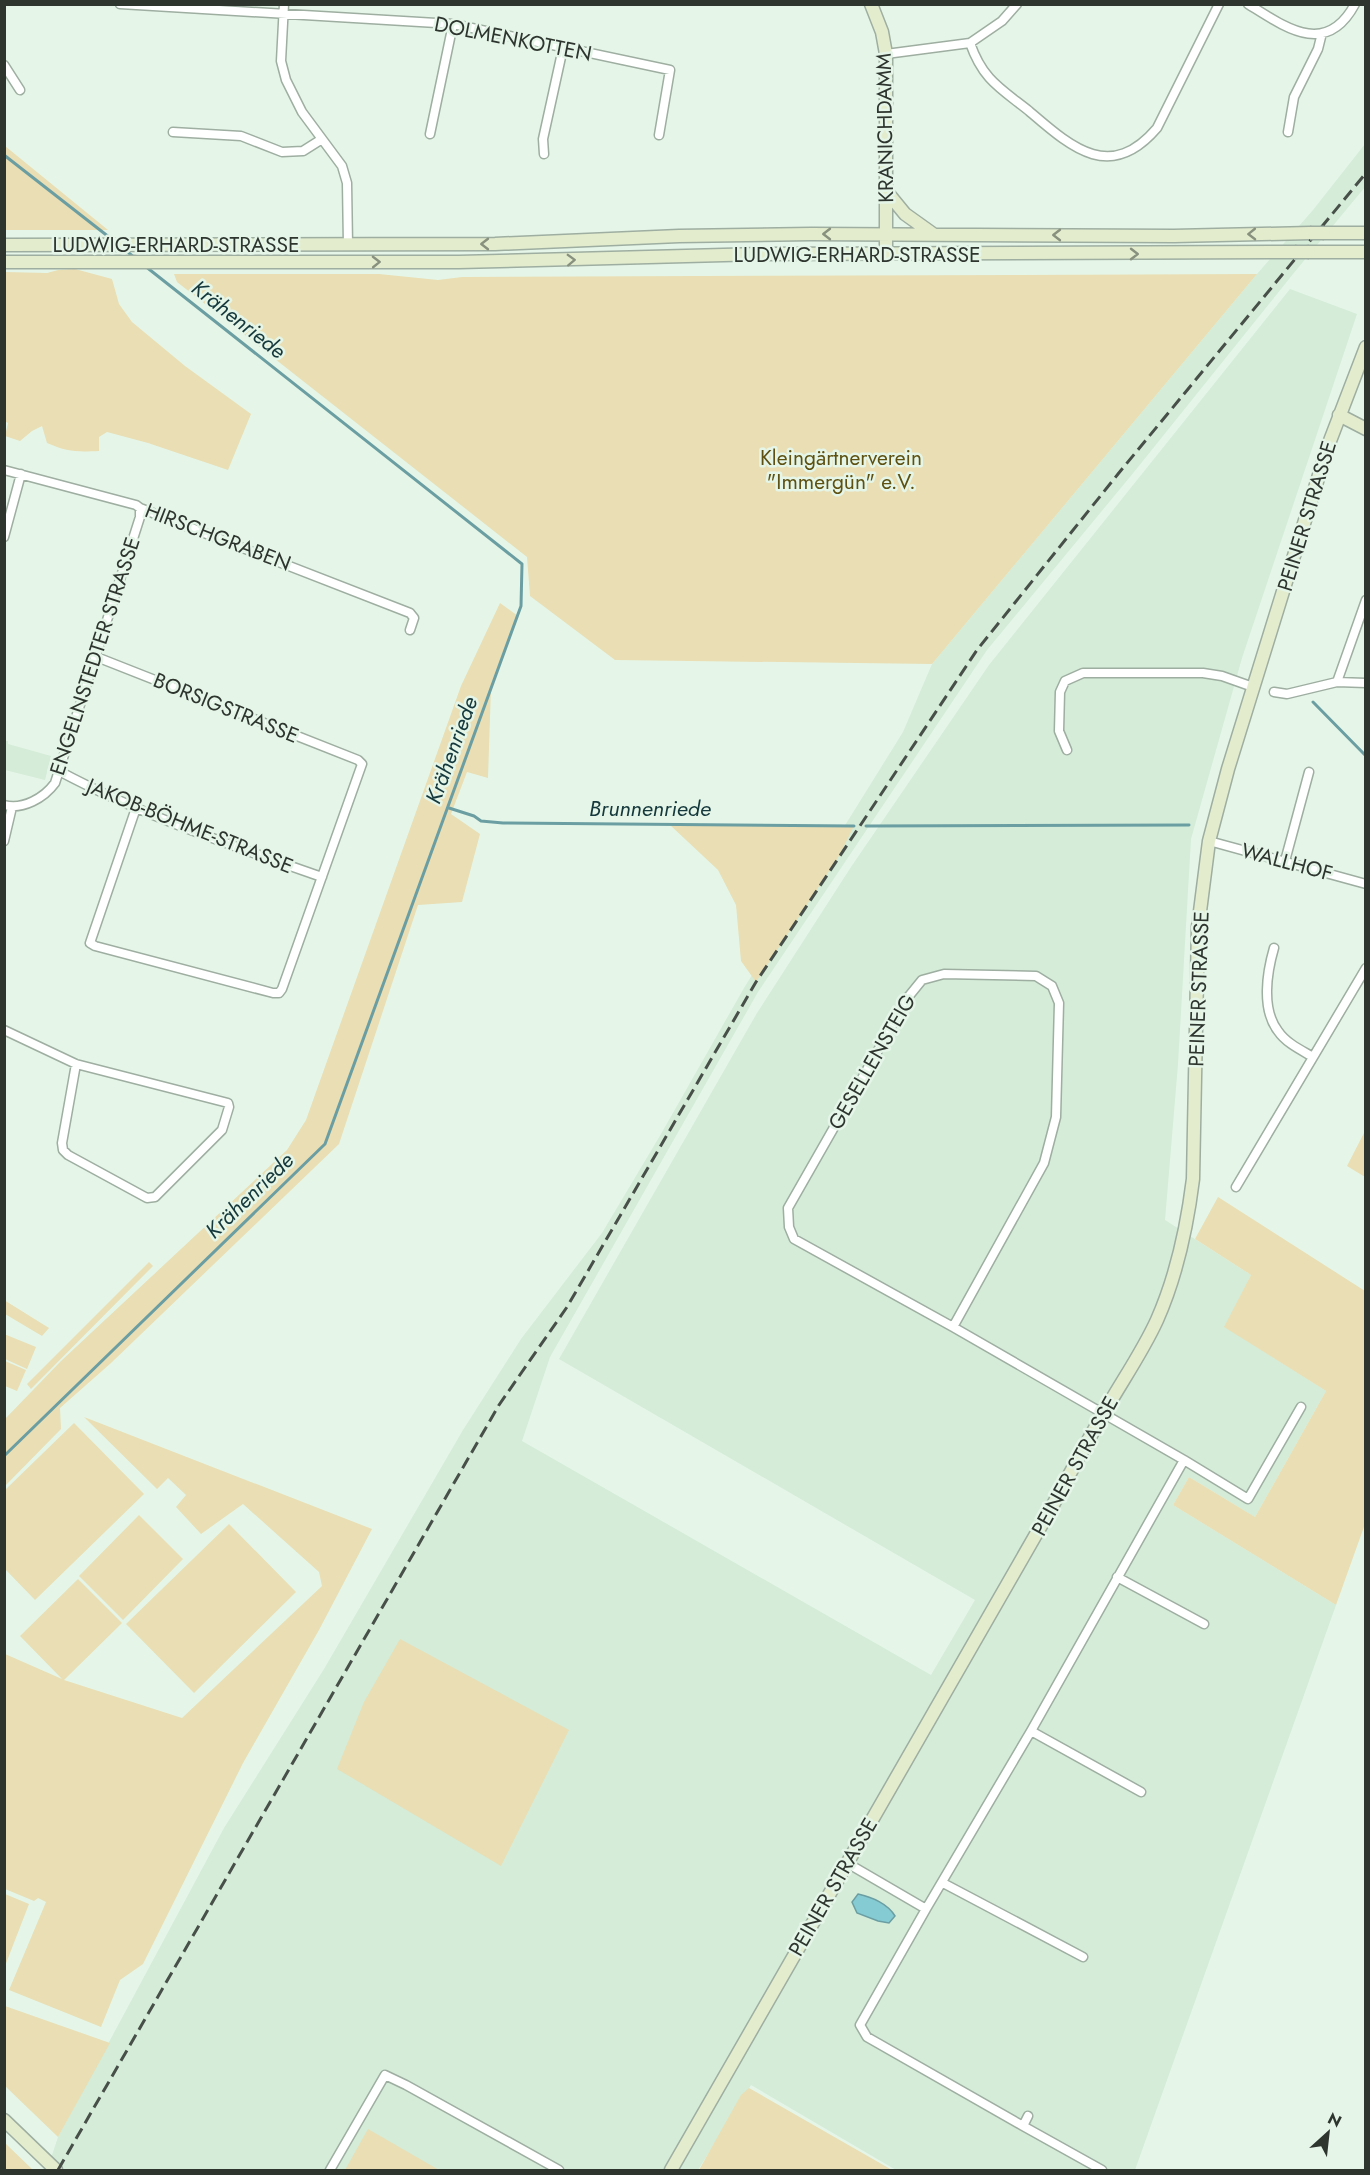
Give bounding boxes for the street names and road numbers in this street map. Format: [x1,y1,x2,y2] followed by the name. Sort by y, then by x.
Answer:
[432,9,594,69] street label: DOLMENKOTTEN
[869,53,901,203] street label: KRANICHDAMM
[53,230,299,260] street label: LUDWIG-ERHARD-STRASSE
[734,240,980,270] street label: LUDWIG-ERHARD-STRASSE
[1270,437,1344,595] street label: PEINER STRASSE
[141,495,295,579] street label: HIRSCHGRABEN
[42,533,148,779] street label: ENGELNSTEDTER STRASSE
[149,665,303,751] street label: BORSIGSTRASSE
[80,770,298,881] street label: JAKOB-BÖHME-STRASSE
[1238,835,1336,889] street label: WALLHOF
[1181,911,1217,1067] street label: PEINER STRASSE
[821,989,923,1135] street label: GESELLENSTEIG
[1024,1391,1126,1541] street label: PEINER STRASSE
[781,1812,885,1962] street label: PEINER STRASSE

